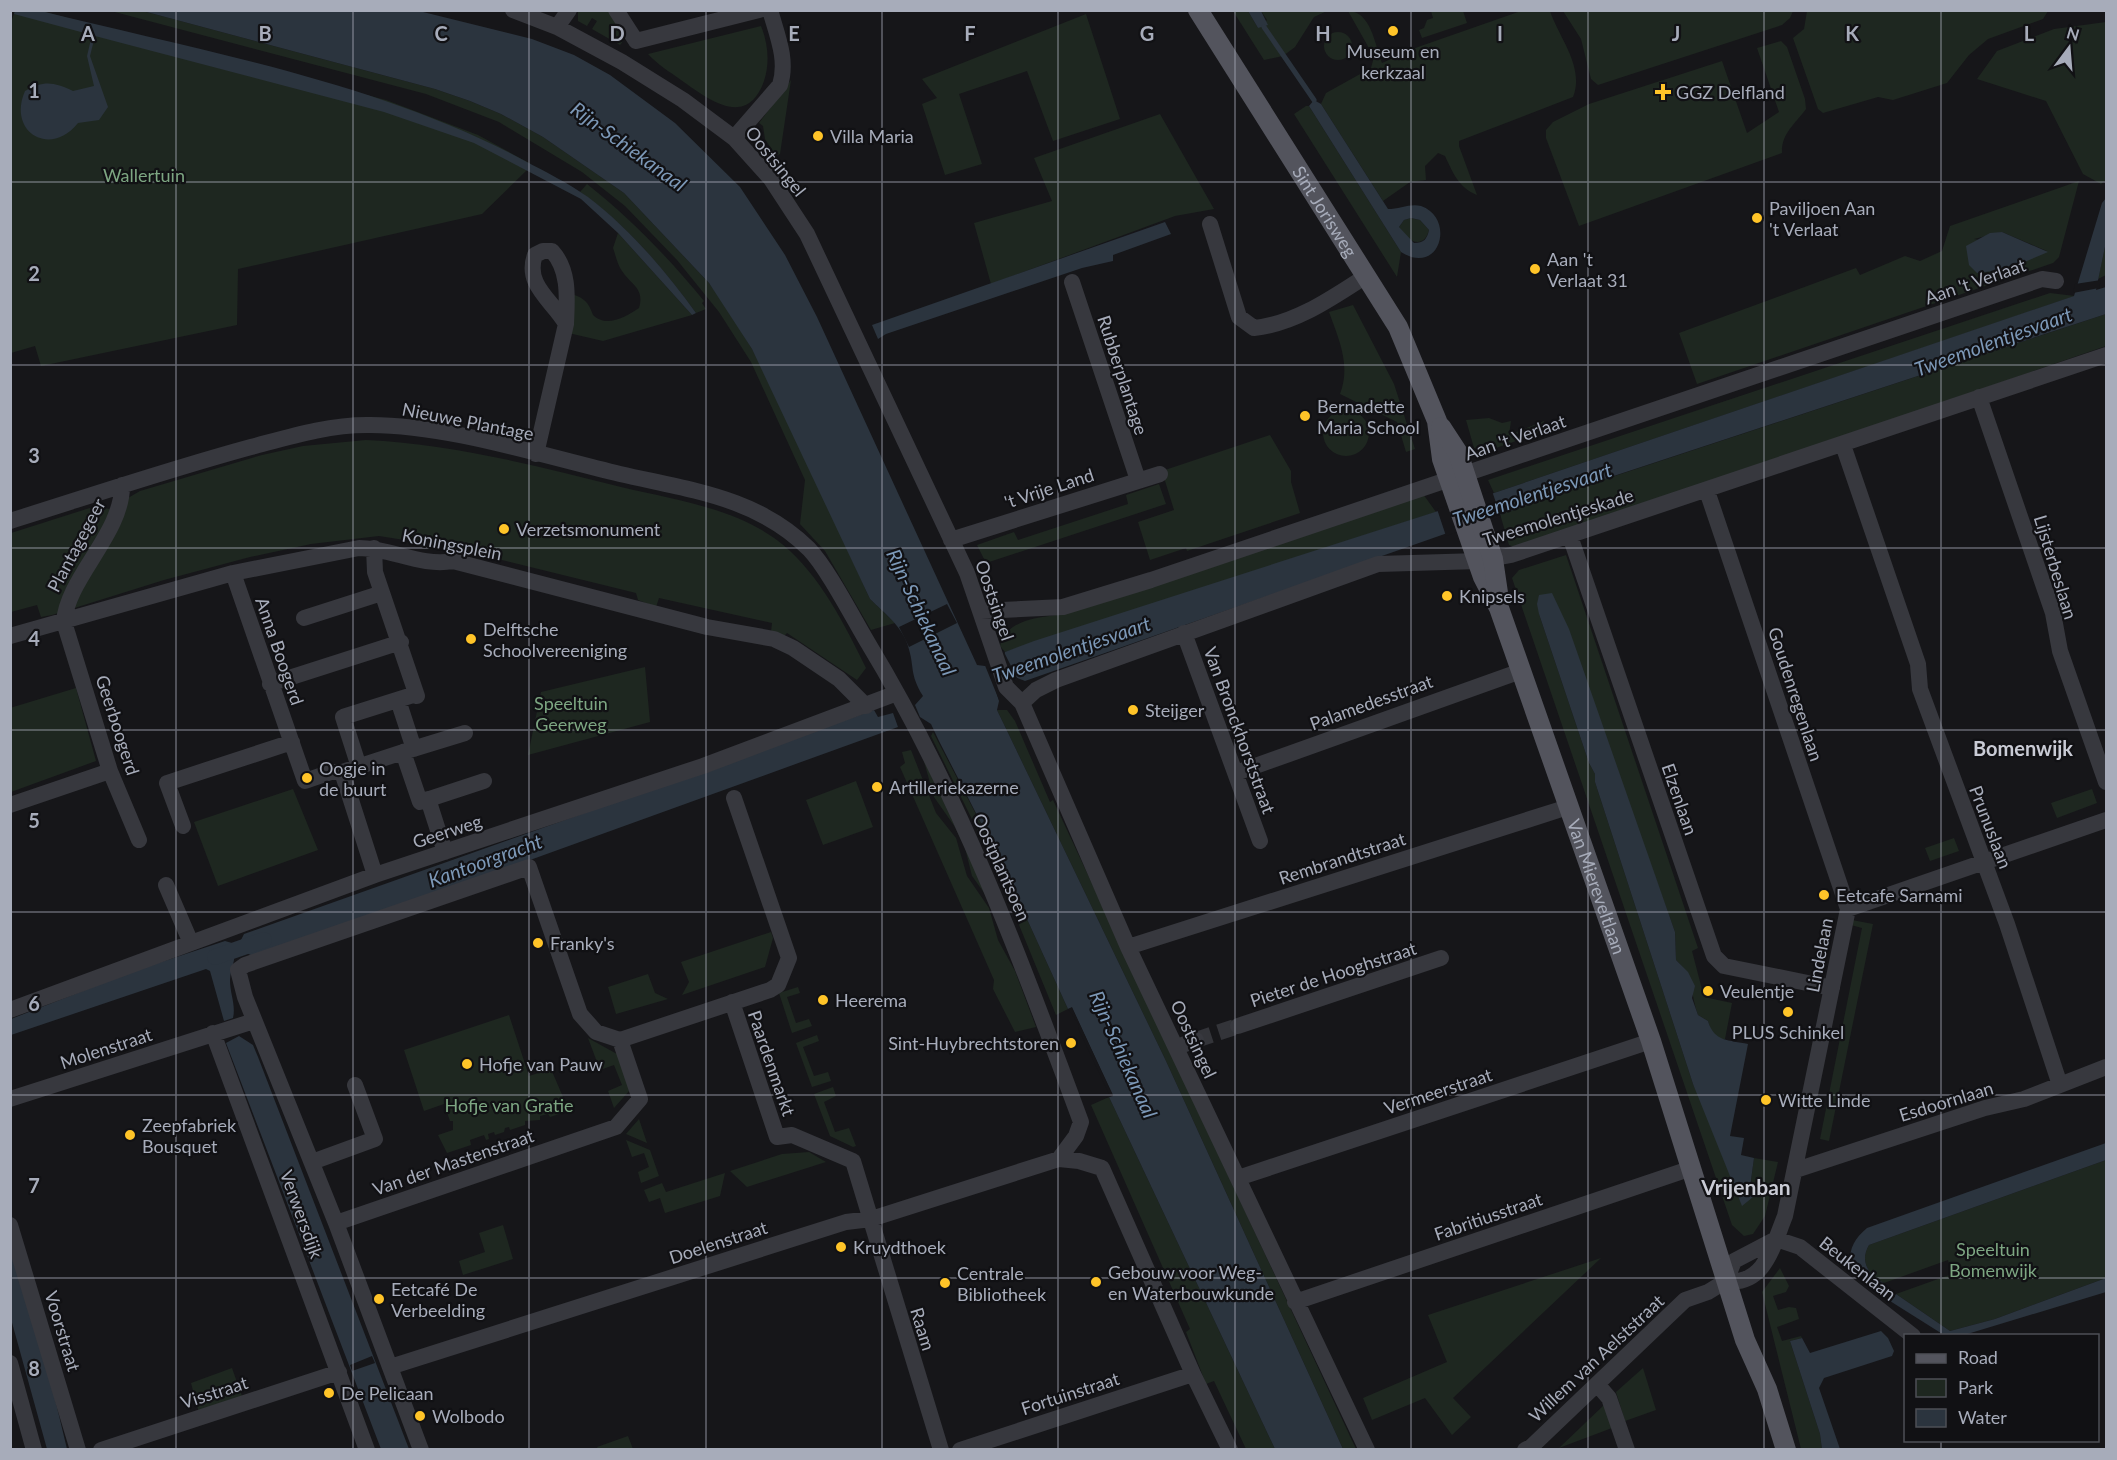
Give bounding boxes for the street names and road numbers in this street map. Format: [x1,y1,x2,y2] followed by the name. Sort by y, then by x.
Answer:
[741,121,811,201] street label: Oostsingel
[1288,162,1362,261] street label: Sint Jorisweg
[1922,253,2029,309] street label: Aan 't Verlaat
[1093,312,1153,438] street label: Rubberplantage
[400,397,536,445] street label: Nieuwe Plantage
[1462,409,1569,465] street label: Aan 't Verlaat
[1001,463,1097,513] street label: 't Vrije Land
[1480,484,1636,550] street label: Tweemolentjeskade
[42,494,110,596] street label: Plantagegeer
[2030,512,2082,622] street label: Lijsterbeslaan
[400,524,504,564] street label: Koningsplein
[971,557,1019,643] street label: Oostsingel
[251,594,309,708] street label: Anna Boogerd
[1764,624,1828,764] street label: Goudenregenlaan
[1200,644,1281,817] street label: Van Bronckhorststraat
[1307,669,1436,734] street label: Palamedesstraat
[91,672,145,778] street label: Geerboogerd
[1658,760,1702,838] street label: Elzenlaan
[1965,782,2017,872] street label: Prunuslaan
[410,809,484,853] street label: Geerweg
[968,810,1036,924] street label: Oostplantsoen
[1563,816,1631,957] street label: Van Miereveltlaan
[1276,827,1409,889] street label: Rembrandtstraat
[1801,916,1837,994] street label: Lindelaan
[1247,937,1419,1011] street label: Pieter de Hooghstraat
[1166,996,1222,1082] street label: Oostsingel
[744,1007,801,1119] street label: Paardenmarkt
[57,1023,155,1073] street label: Molenstraat
[1381,1063,1495,1119] street label: Vermeerstraat
[1896,1076,1996,1126] street label: Esdoornlaan
[370,1124,537,1200] street label: Van der Mastenstraat
[276,1167,328,1262] street label: Verwersdijk
[1431,1187,1545,1245] street label: Fabritiusstraat
[666,1216,770,1268] street label: Doelenstraat
[1815,1231,1901,1305] street label: Beukenlaan
[40,1288,86,1374] street label: Voorstraat
[1524,1289,1669,1426] street label: Willem van Aelststraat
[906,1305,940,1353] street label: Raam
[1018,1367,1122,1419] street label: Fortuinstraat
[178,1371,251,1413] street label: Visstraat

